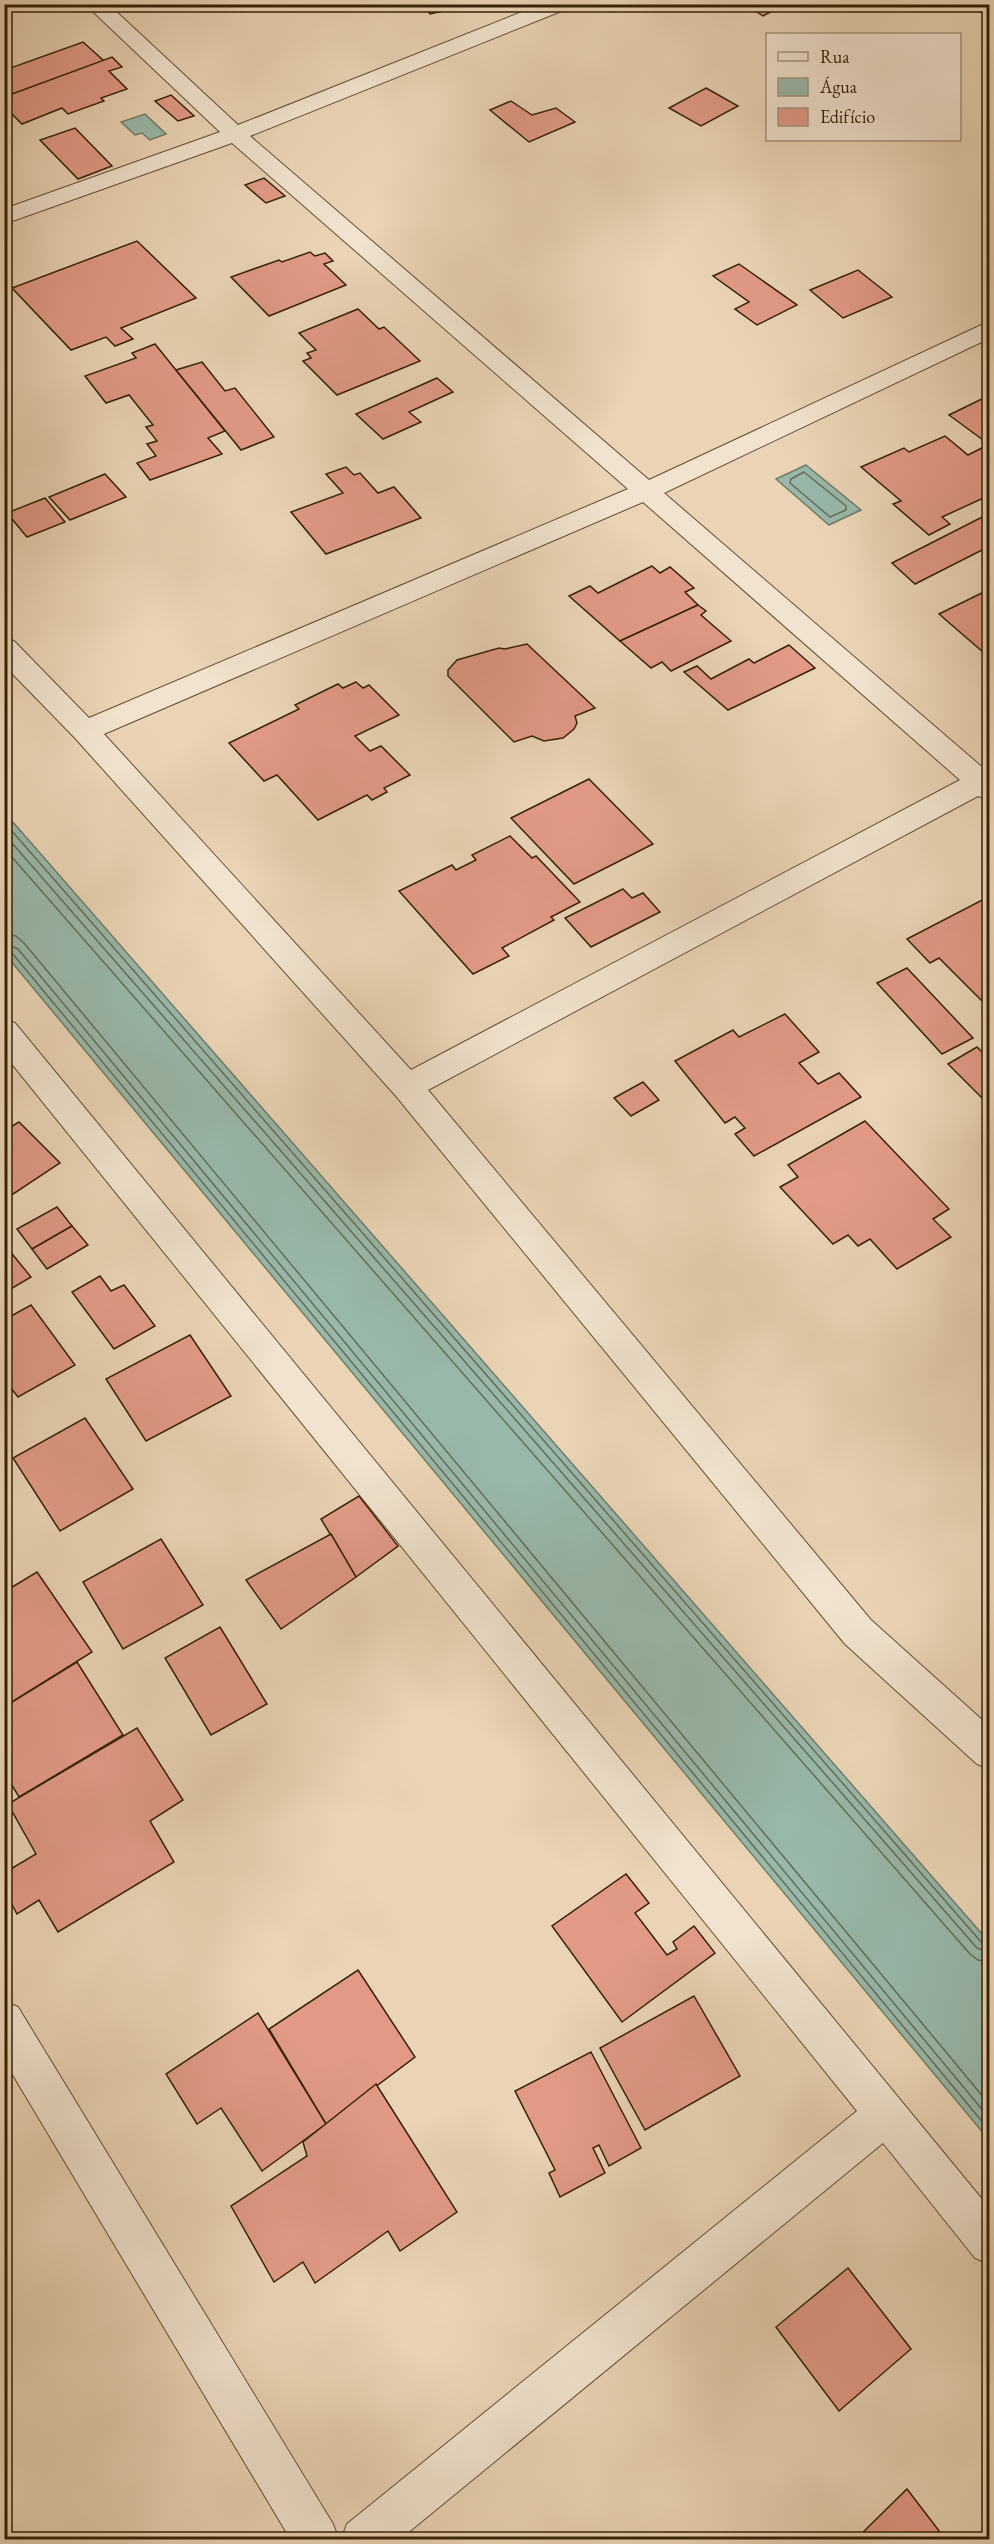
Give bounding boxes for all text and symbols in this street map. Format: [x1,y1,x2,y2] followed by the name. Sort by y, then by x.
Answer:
[766,33,961,141] legend
[820,45,850,68] text: Rua
[819,75,858,98] text: Água
[820,105,875,128] text: Edifício

